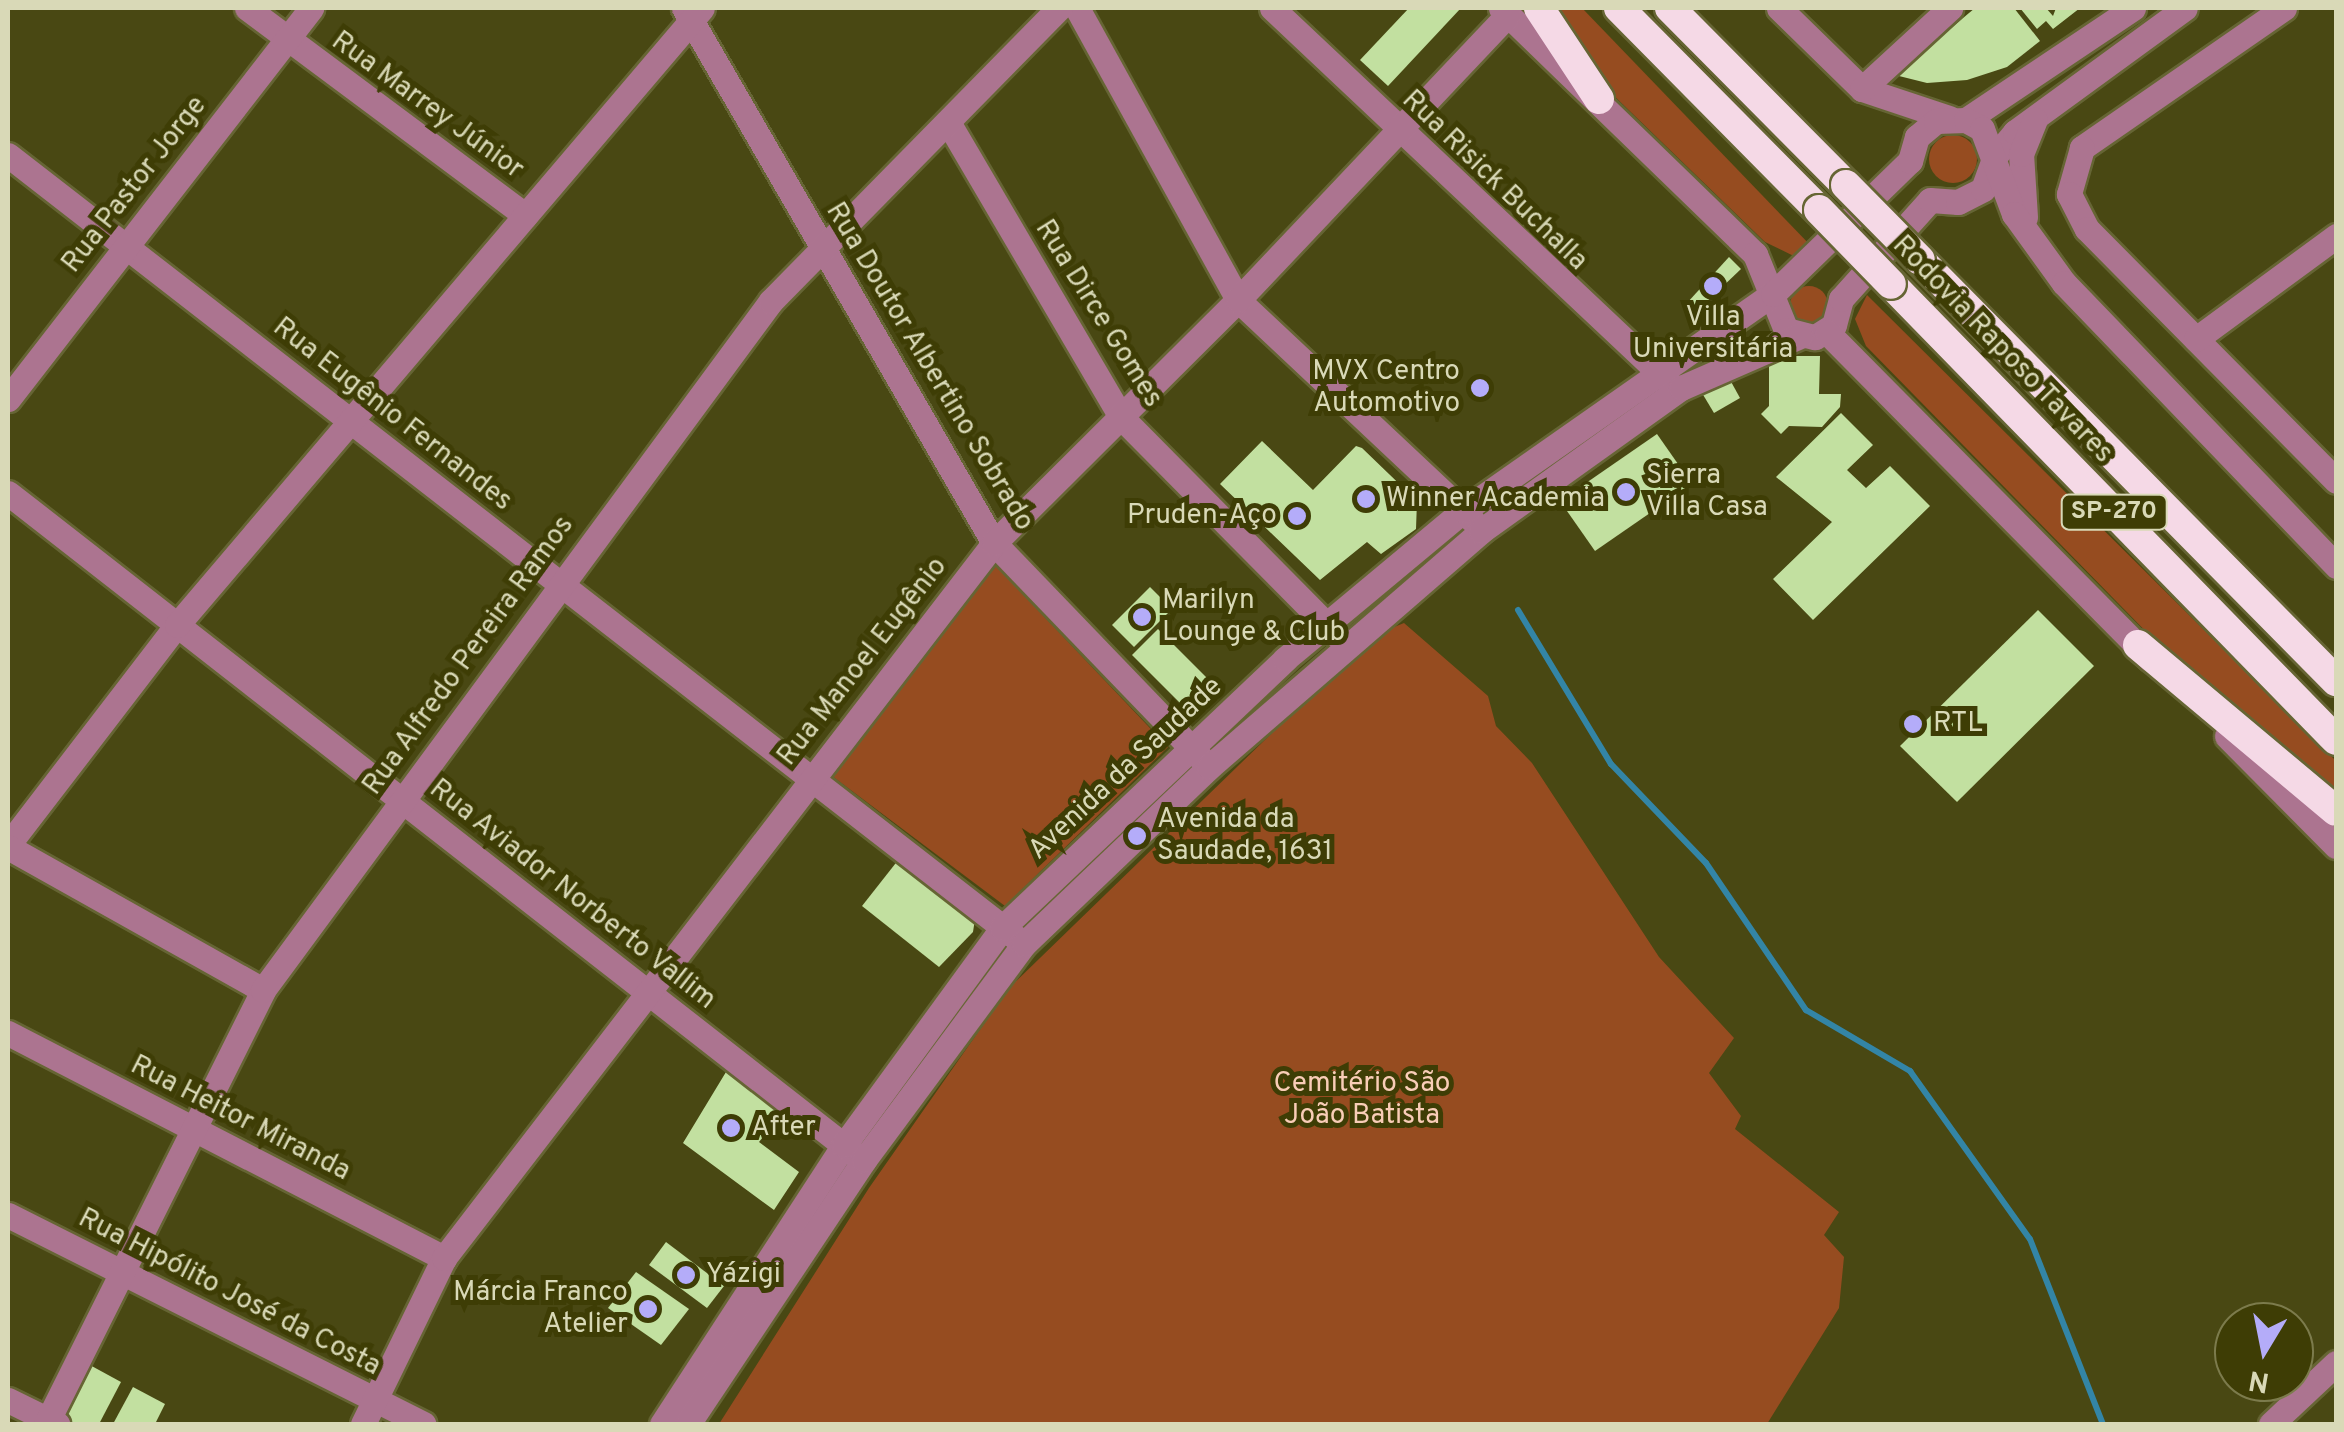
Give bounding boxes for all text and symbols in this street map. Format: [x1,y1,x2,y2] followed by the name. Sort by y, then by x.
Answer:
[324,25,530,187] street label: Rua Marrey Júnior
[1394,84,1594,278] street label: Rua Risick Buchalla
[56,90,214,280] street label: Rua Pastor Jorge
[817,196,1041,538] street label: Rua Doutor Albertino Sobrado
[1027,214,1169,414] street label: Rua Dirce Gomes
[1884,229,2120,471] street label: Rodovia Raposo Tavares
[1702,275,1724,297] marker: Villa Universitária
[1633,301,1793,367] place label: Villa Universitária
[266,311,518,519] street label: Rua Eugênio Fernandes
[1312,355,1460,421] place label: MVX Centro Automotivo
[1469,377,1491,399] marker: MVX Centro Automotivo
[1646,459,1768,525] place label: Sierra Villa Casa
[1615,481,1637,503] marker: Sierra Villa Casa
[1386,482,1606,516] place label: Winner Academia
[1355,488,1377,510] marker: Winner Academia
[2059,492,2169,532] road number: SP-270
[1127,499,1277,533] place label: Pruden-Aço
[1286,505,1308,527] marker: Pruden-Aço
[356,509,582,803] street label: Rua Alfredo Pereira Ramos
[771,551,955,773] street label: Rua Manoel Eugênio
[1162,584,1345,650] place label: Marilyn Lounge & Club
[1131,606,1153,628] marker: Marilyn Lounge & Club
[1022,670,1230,868] street label: Avenida da Saudade
[1933,707,1983,741] place label: RTL
[1902,713,1924,735] marker: RTL
[421,772,723,1018] street label: Rua Aviador Norberto Vallim
[1157,803,1333,869] place label: Avenida da Saudade, 1631
[1126,825,1148,847] marker: Avenida da Saudade, 1631
[124,1049,356,1189] street label: Rua Heitor Miranda
[1274,1067,1450,1133] park label: Cemitério São João Batista
[751,1111,816,1145] place label: After
[720,1117,742,1139] marker: After
[72,1202,386,1384] street label: Rua Hipólito José da Costa
[706,1258,781,1292] place label: Yázigi
[675,1264,697,1286] marker: Yázigi
[453,1276,628,1342] place label: Márcia Franco Atelier
[637,1298,659,1320] marker: Márcia Franco Atelier
[2214,1302,2314,1402] north arrow
[2246,1360,2272,1399] text: N

